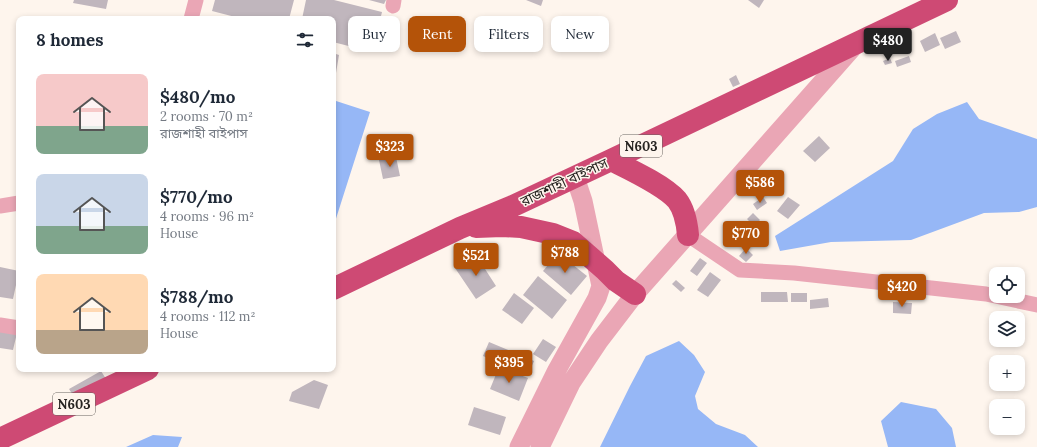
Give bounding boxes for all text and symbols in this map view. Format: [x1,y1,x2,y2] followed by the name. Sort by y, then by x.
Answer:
[348,16,400,52] chip: Buy
[408,16,466,52] chip: Rent
[474,16,543,52] chip: Filters
[551,16,609,52] chip: New
[864,28,912,62] pin: $480
[36,29,103,51] text: 8 homes
[294,29,316,51] icon: filters
[873,32,903,49] text: $480
[160,86,235,108] text: $480/mo
[68,90,116,138] icon: home
[160,108,253,125] text: 2 rooms · 70 m²
[160,125,248,142] text: রাজশাহী বাইপাস
[366,134,414,168] pin: $323
[620,135,662,157] road number: N603
[375,138,405,155] text: $323
[517,154,611,211] street label: রাজশাহী বাইপাস
[736,170,784,204] pin: $586
[745,174,775,191] text: $586
[160,186,233,208] text: $770/mo
[68,190,116,238] icon: home
[160,208,254,225] text: 4 rooms · 96 m²
[722,221,770,255] pin: $770
[160,225,198,242] text: House
[732,225,760,242] text: $770
[541,240,589,274] pin: $788
[452,243,500,277] pin: $521
[551,244,579,261] text: $788
[463,247,489,264] text: $521
[989,267,1025,435] map controls
[989,267,1025,303] button: locate
[878,274,926,308] pin: $420
[887,278,917,295] text: $420
[160,286,233,308] text: $788/mo
[68,290,116,338] icon: home
[160,308,255,325] text: 4 rooms · 112 m²
[989,311,1025,347] button: layers
[160,325,198,342] text: House
[485,350,533,384] pin: $395
[494,354,524,371] text: $395
[989,355,1025,391] button: +
[53,393,95,415] road number: N603
[989,399,1025,435] button: −

